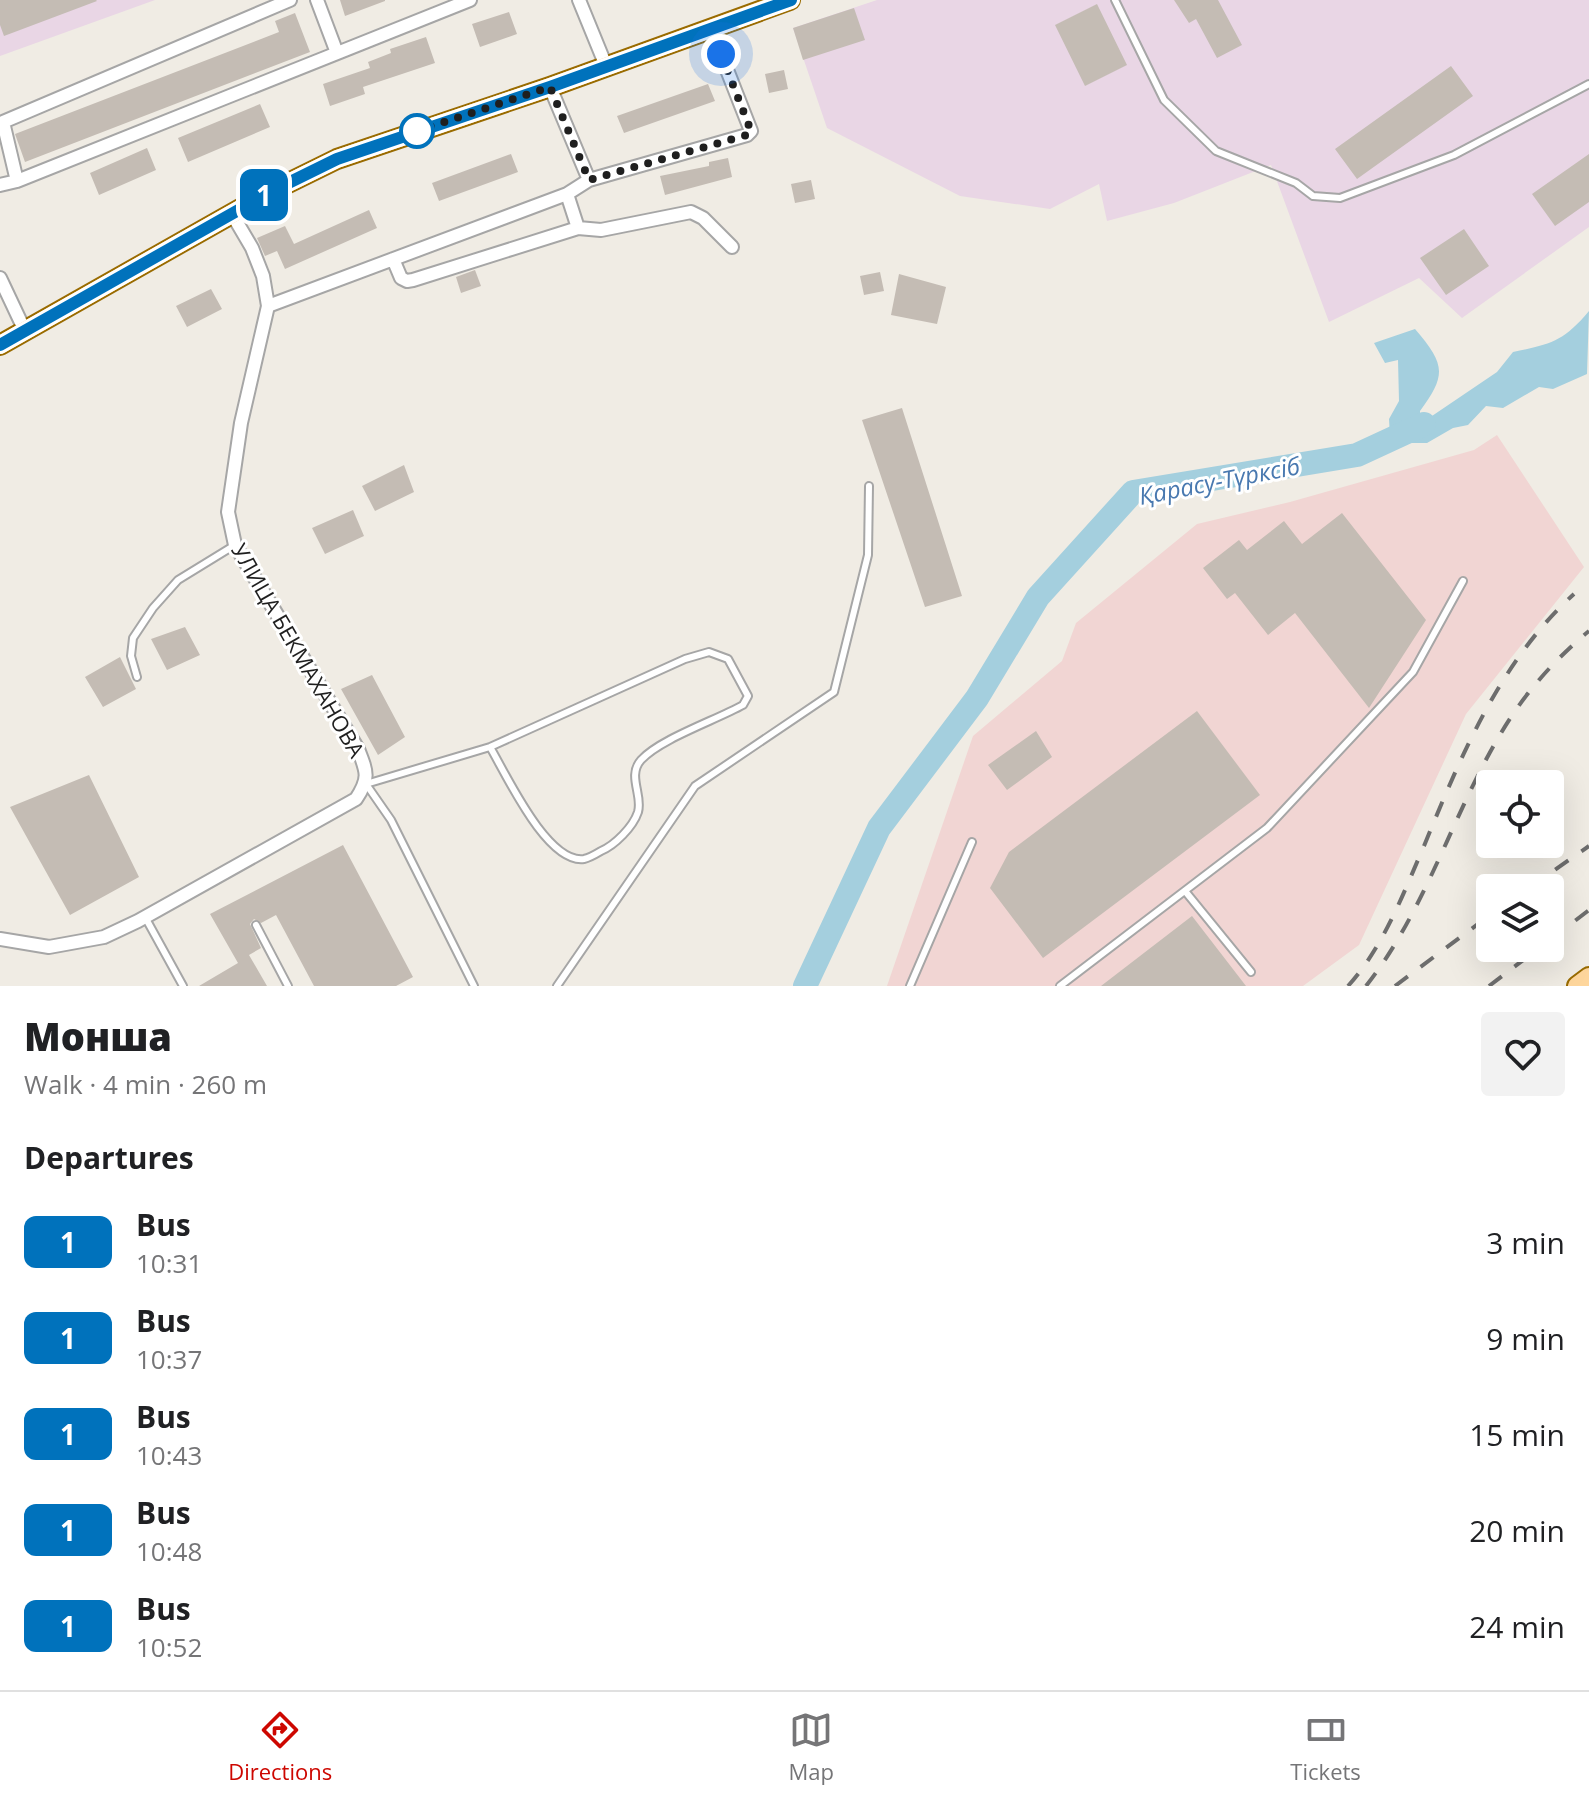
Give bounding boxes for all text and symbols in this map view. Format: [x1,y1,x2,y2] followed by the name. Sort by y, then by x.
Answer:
[701,34,741,74] your location
[400,114,434,148] unlabelled marker
[238,169,290,221] line badge: 1
[256,176,272,214] text: 1
[1136,448,1303,512] water label: Қарасу-Түрксіб
[225,537,373,763] street label: УЛИЦА БЕКМАХАНОВА
[1476,770,1564,962] map controls
[1476,770,1564,858] button: locate
[1476,874,1564,962] button: layers
[24,1010,172,1062] text: Монша
[1481,1012,1565,1096] button: heart
[24,1066,267,1102] text: Walk · 4 min · 260 m
[24,1137,194,1178] text: Departures
[136,1204,191,1245] text: Bus
[1486,1222,1565,1263] text: 3 min
[60,1223,76,1261] text: 1
[136,1245,202,1281] text: 10:31
[136,1300,191,1341] text: Bus
[1486,1318,1565,1359] text: 9 min
[60,1319,76,1357] text: 1
[136,1341,202,1377] text: 10:37
[136,1396,191,1437] text: Bus
[1469,1414,1565,1455] text: 15 min
[60,1415,76,1453] text: 1
[136,1437,202,1473] text: 10:43
[136,1492,191,1533] text: Bus
[1469,1510,1565,1551] text: 20 min
[60,1511,76,1549] text: 1
[136,1533,202,1569] text: 10:48
[136,1588,191,1629] text: Bus
[1469,1606,1565,1647] text: 24 min
[60,1607,76,1645] text: 1
[136,1629,202,1665] text: 10:52
[228,1708,332,1786] tab: Directions
[789,1708,834,1786] tab: Map
[1290,1708,1361,1786] tab: Tickets

